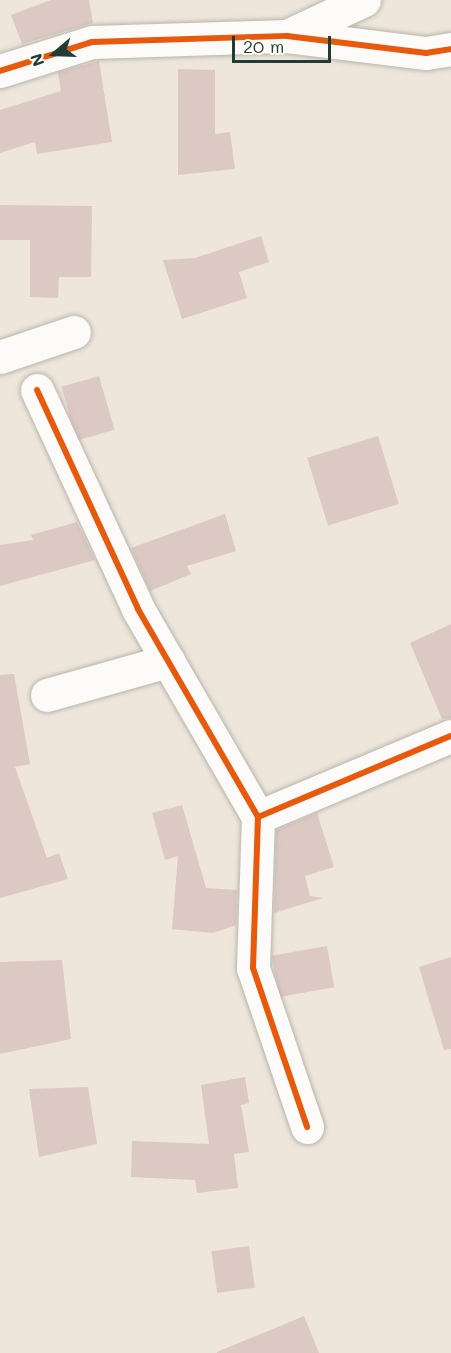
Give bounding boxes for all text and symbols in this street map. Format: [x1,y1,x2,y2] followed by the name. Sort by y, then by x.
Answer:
[24,24,84,84] north arrow
[235,24,334,62] scale bar
[243,34,284,58] text: 20 m
[25,51,48,69] text: N

